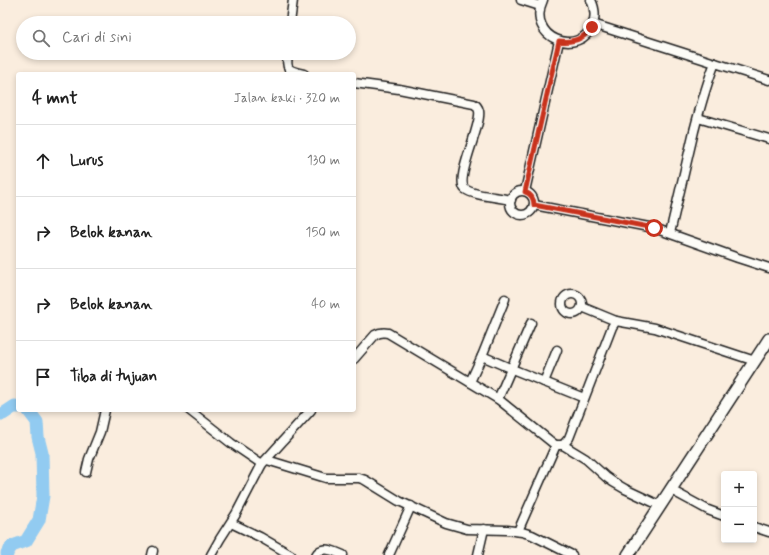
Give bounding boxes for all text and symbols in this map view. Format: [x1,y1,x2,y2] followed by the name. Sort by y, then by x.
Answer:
[16,16,356,60] search box
[583,18,601,36] route end
[30,27,52,49] icon: search
[62,28,132,48] text: Cari di sini
[32,87,77,109] text: 4 mnt
[234,90,340,107] text: Jalan kaki · 320 m
[32,150,54,172] icon: ahead
[70,151,103,171] text: Lurus
[307,152,340,169] text: 130 m
[645,219,663,237] route start
[32,222,54,244] icon: right
[70,223,153,243] text: Belok kanan
[306,224,340,241] text: 150 m
[32,294,54,316] icon: right
[70,295,153,315] text: Belok kanan
[311,296,340,313] text: 40 m
[32,366,54,388] icon: arrive
[70,367,157,387] text: Tiba di tujuan
[721,471,757,543] map controls
[721,471,757,507] button: +
[721,507,757,543] button: −

